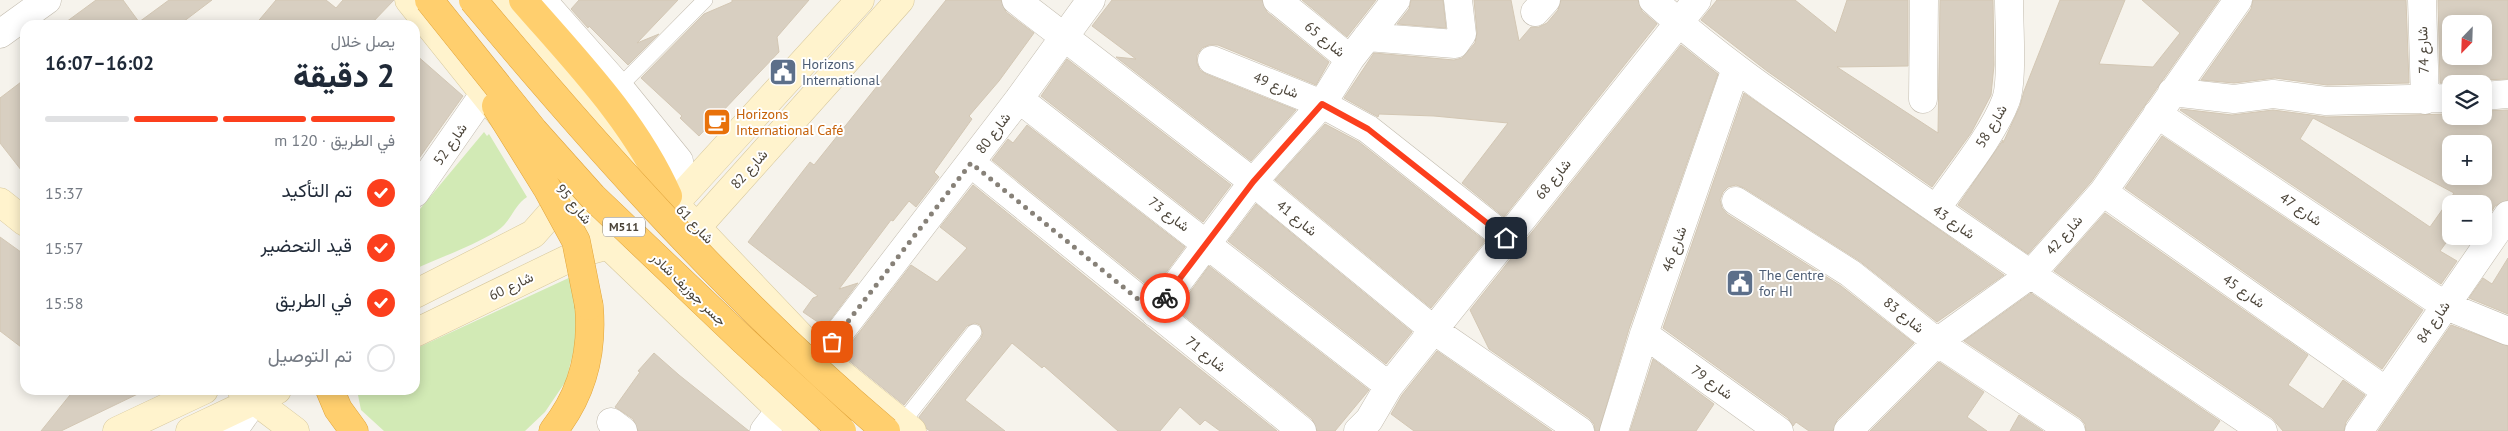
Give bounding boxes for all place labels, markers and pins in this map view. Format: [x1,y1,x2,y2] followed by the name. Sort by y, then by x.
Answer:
[802,55,880,89] place label: Horizons International
[768,57,798,87] public building icon: Horizons International
[736,105,843,139] place label: Horizons International Café
[702,107,732,137] cafe icon: Horizons International Café
[1485,217,1527,259] pin
[1759,266,1824,300] place label: The Centre for HI
[1725,268,1755,298] public building icon: The Centre for HI
[811,321,853,363] pin

